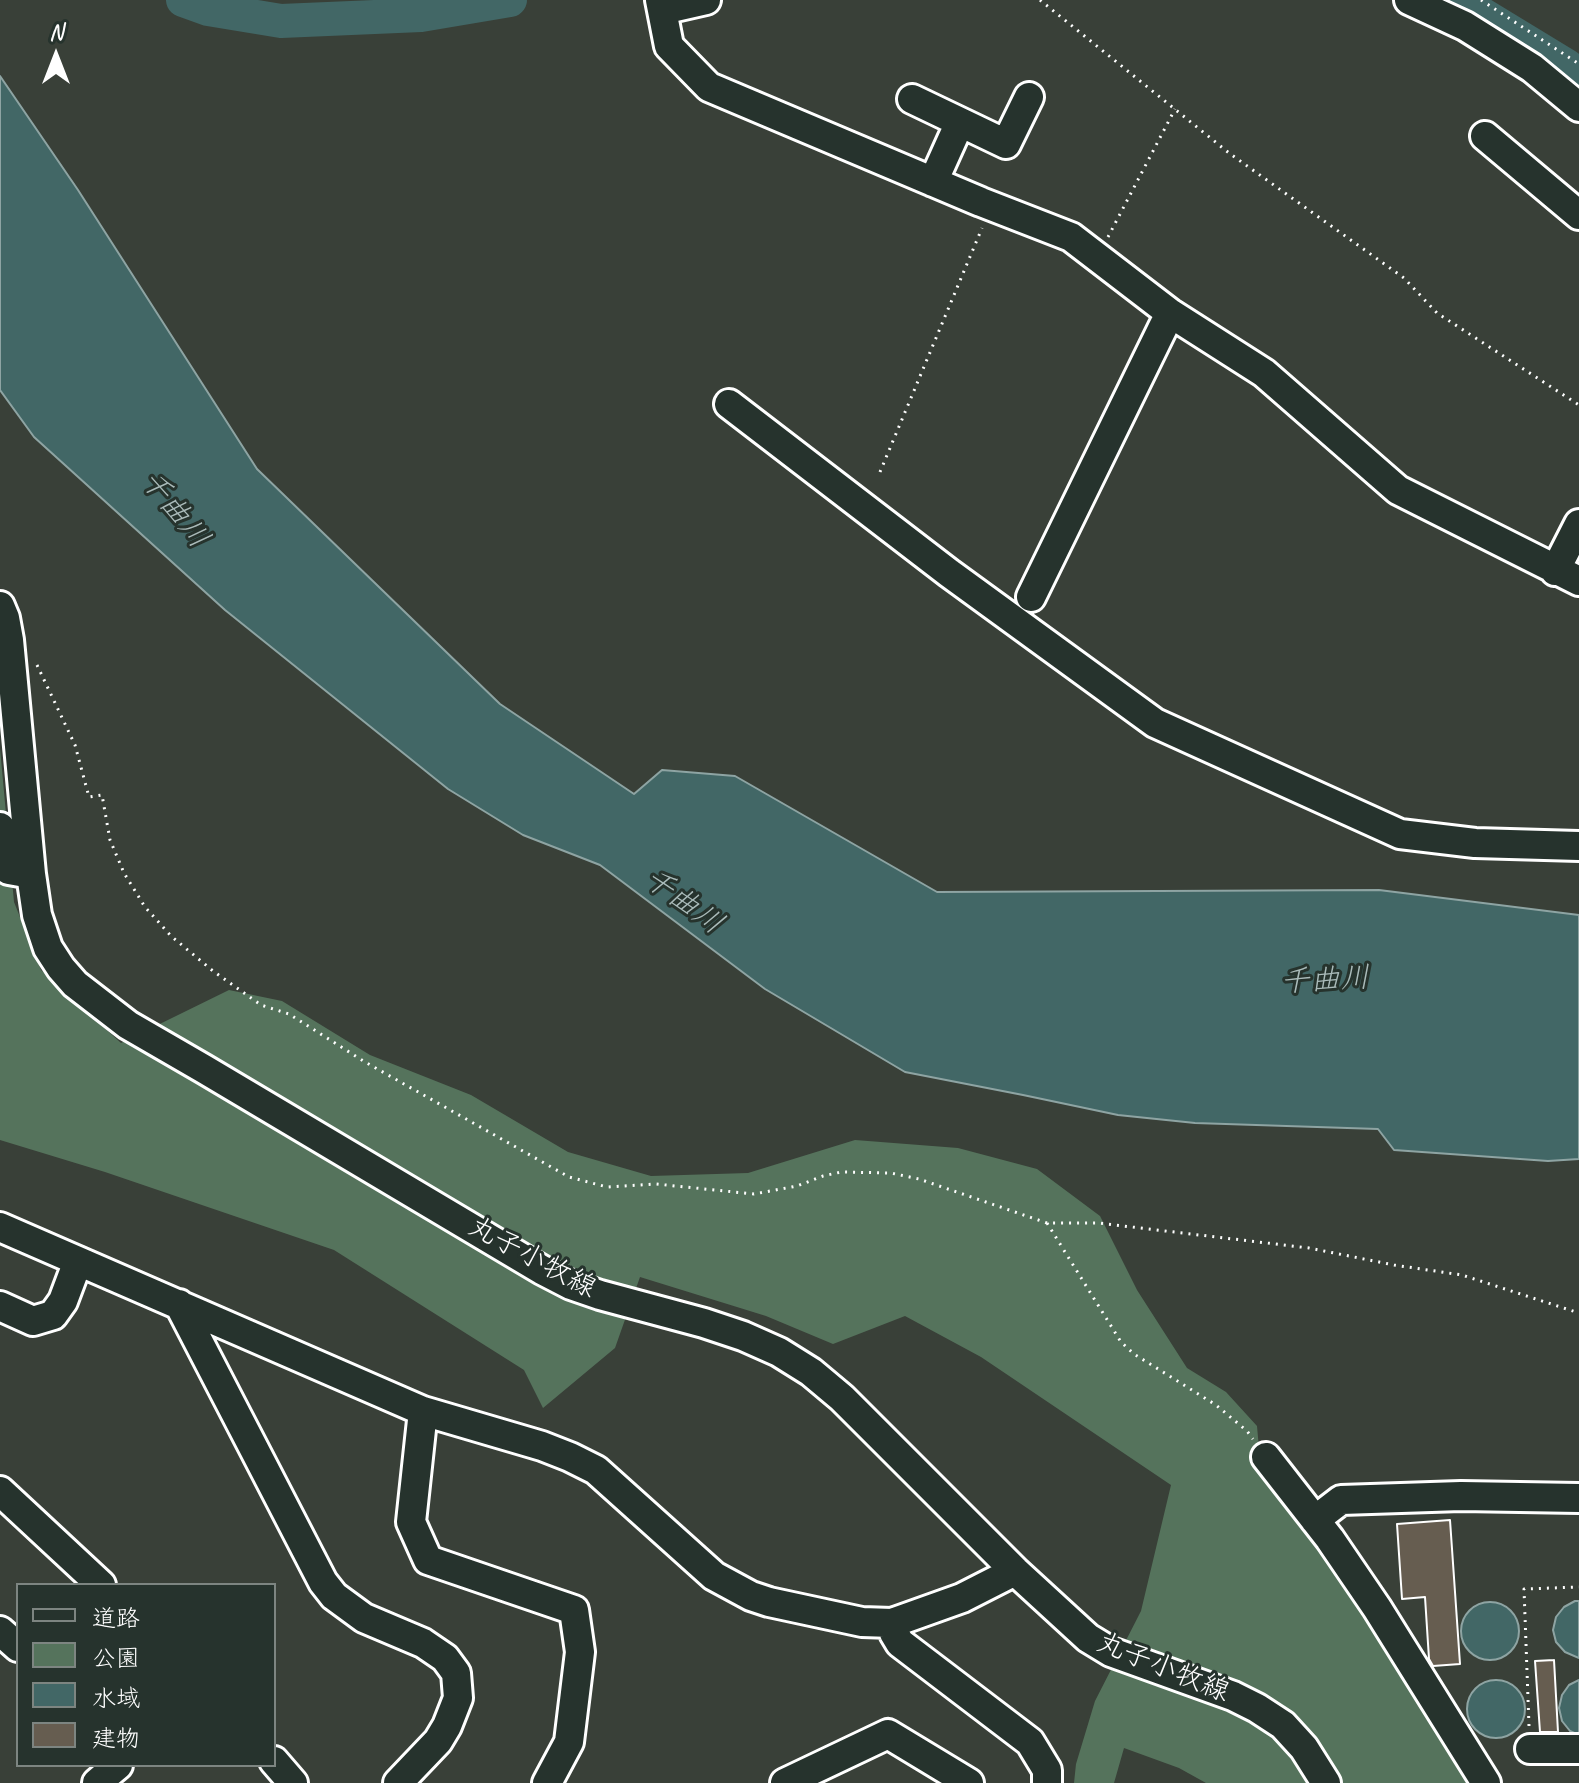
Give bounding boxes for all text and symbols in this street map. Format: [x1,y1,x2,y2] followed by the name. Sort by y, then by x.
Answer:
[16,16,96,96] north arrow
[49,18,63,46] text: N
[132,464,216,556] water label: 千曲川
[636,861,730,943] water label: 千曲川
[1279,961,1371,1001] water label: 千曲川
[462,1210,602,1306] street label: 丸子小牧線
[16,1583,276,1767] legend
[92,1603,140,1633] text: 道路
[1092,1626,1234,1710] street label: 丸子小牧線
[92,1643,140,1673] text: 公園
[92,1683,140,1713] text: 水域
[92,1723,140,1753] text: 建物

